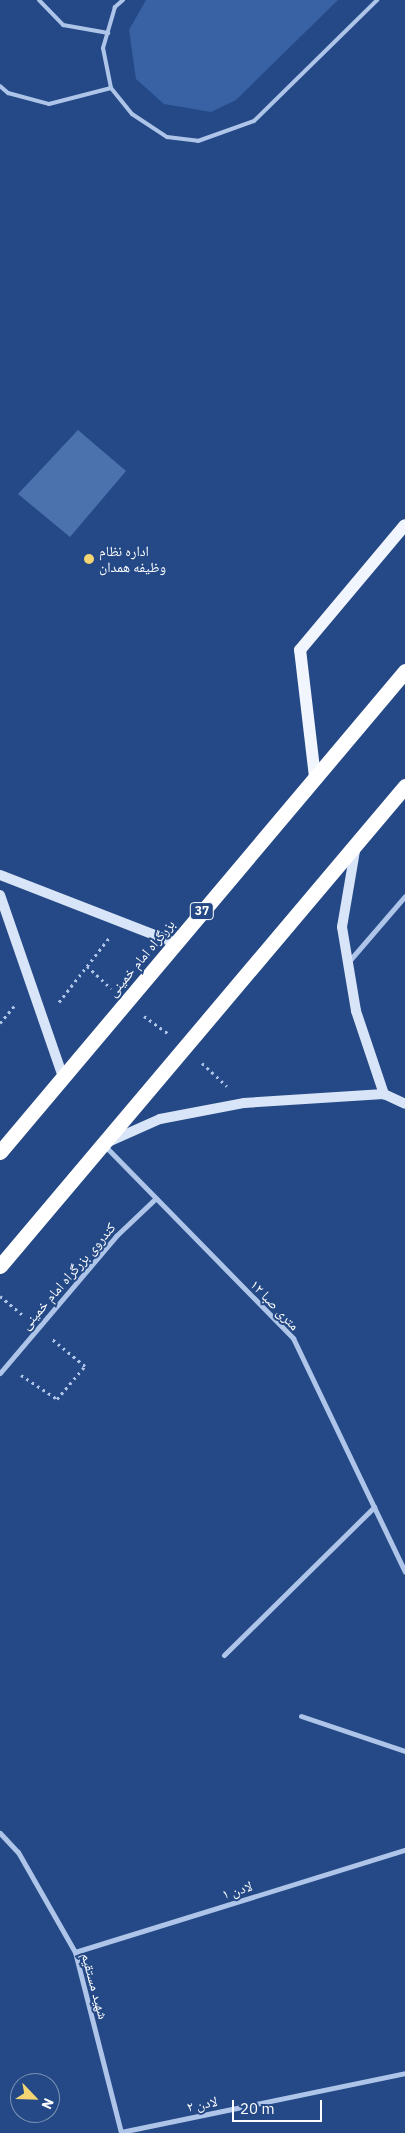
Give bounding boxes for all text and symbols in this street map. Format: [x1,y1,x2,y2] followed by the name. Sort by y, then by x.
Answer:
[99,543,166,576] place label: اداره نظام وظیفه همدان
[83,553,95,565] marker: اداره نظام وظیفه همدان
[190,901,214,920] road number: 37
[104,916,178,1000] street label: بزرگراه امام خمینی
[17,1219,119,1333] street label: کندروی بزرگراه امام خمینی
[247,1276,303,1334] street label: ۱۲ متری صبا
[220,1877,254,1903] street label: لادن ۱
[78,1951,112,2021] street label: شهید مستقیم
[10,2073,60,2123] north arrow
[235,2090,325,2122] scale bar
[185,2093,219,2115] street label: لادن ۲
[38,2095,58,2112] text: N
[240,2099,275,2118] text: 20 m

